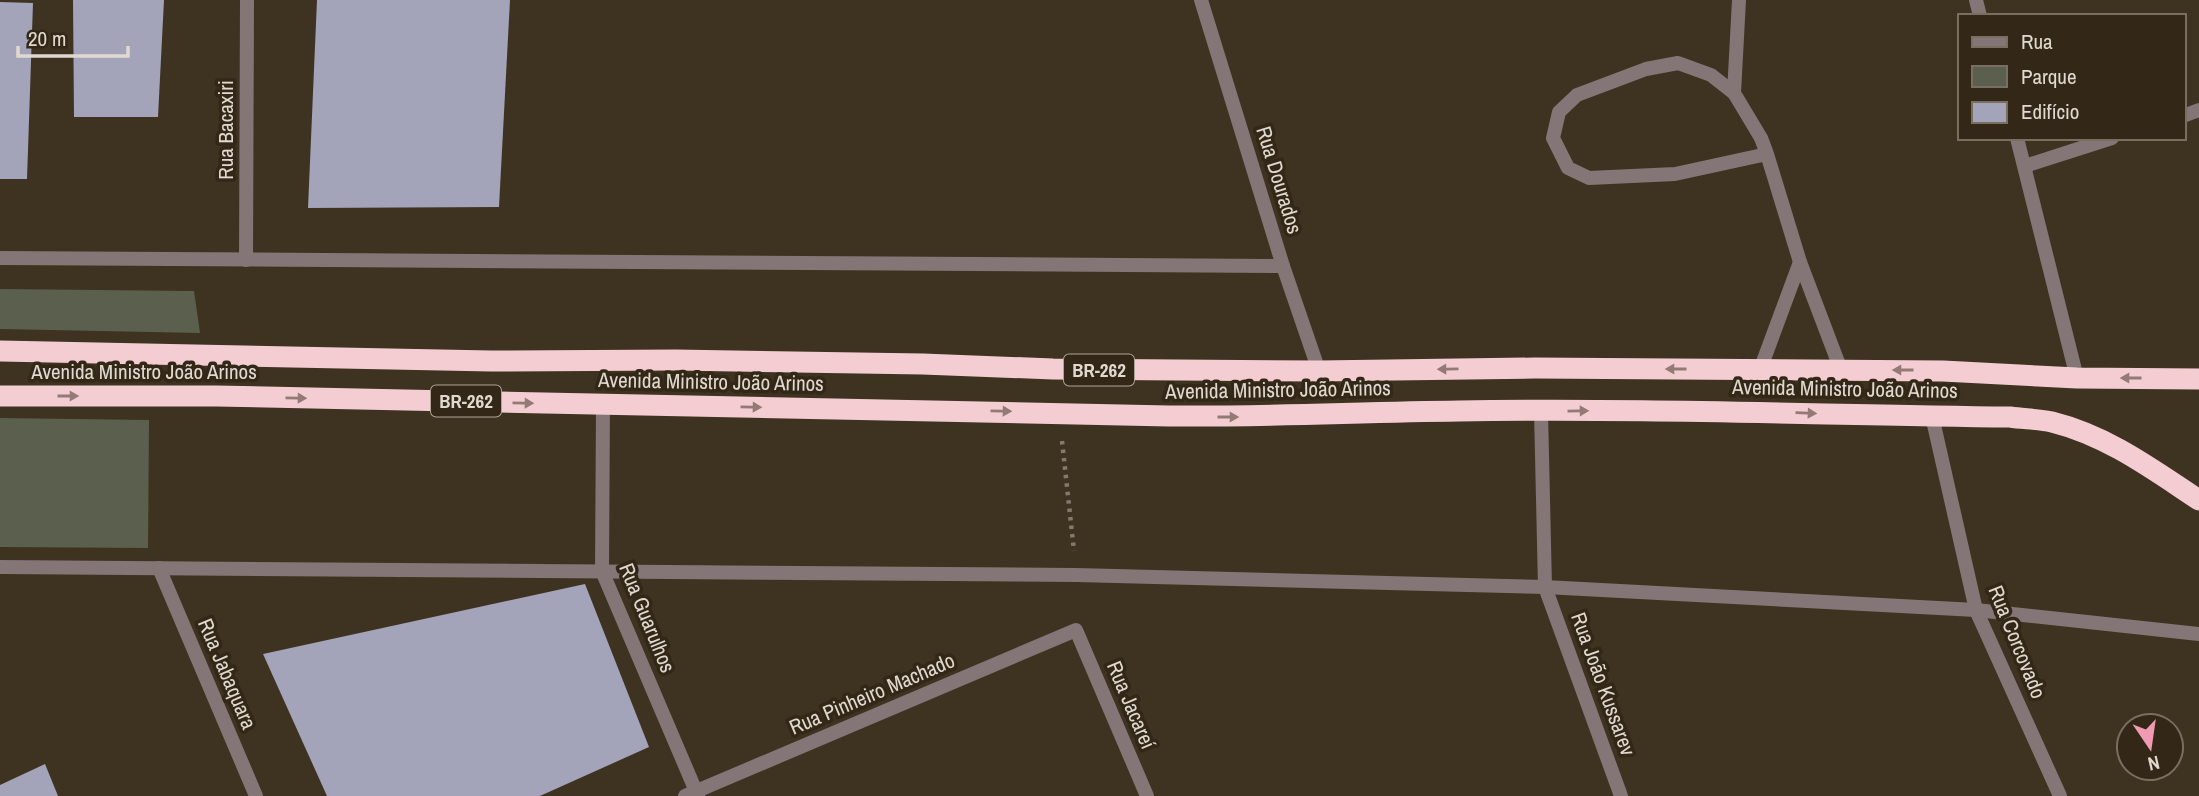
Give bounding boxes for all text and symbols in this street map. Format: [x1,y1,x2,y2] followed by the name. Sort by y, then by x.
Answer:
[18,14,128,58] scale bar
[1958,14,2185,140] legend
[28,24,66,53] text: 20 m
[2021,27,2053,56] text: Rua
[2021,62,2077,91] text: Parque
[211,80,240,180] street label: Rua Bacaxiri
[2021,97,2079,126] text: Edifício
[1249,123,1310,237] street label: Rua Dourados
[1064,354,1134,386] road number: BR-262
[30,357,257,386] street label: Avenida Ministro João Arinos
[1665,363,1687,375] one-way arrow
[1437,364,1459,375] one-way arrow
[1892,364,1914,376] one-way arrow
[597,365,824,398] street label: Avenida Ministro João Arinos
[1731,372,1958,405] street label: Avenida Ministro João Arinos
[1164,373,1391,406] street label: Avenida Ministro João Arinos
[2120,373,2142,384] one-way arrow
[431,386,501,416] road number: BR-262
[57,390,79,402] one-way arrow
[285,392,307,403] one-way arrow
[512,397,534,408] one-way arrow
[740,401,762,413] one-way arrow
[1567,405,1589,416] one-way arrow
[990,406,1012,417] one-way arrow
[1795,407,1817,419] one-way arrow
[1218,411,1240,423] one-way arrow
[612,559,683,677] street label: Rua Guarulhos
[1982,581,2053,703] street label: Rua Corcovado
[1564,608,1643,760] street label: Rua João Kussarev
[191,614,264,734] street label: Rua Jabaquara
[785,646,959,741] street label: Rua Pinheiro Machado
[1100,656,1163,753] street label: Rua Jacareí
[2115,712,2185,782] north arrow
[2145,750,2162,777] text: N

